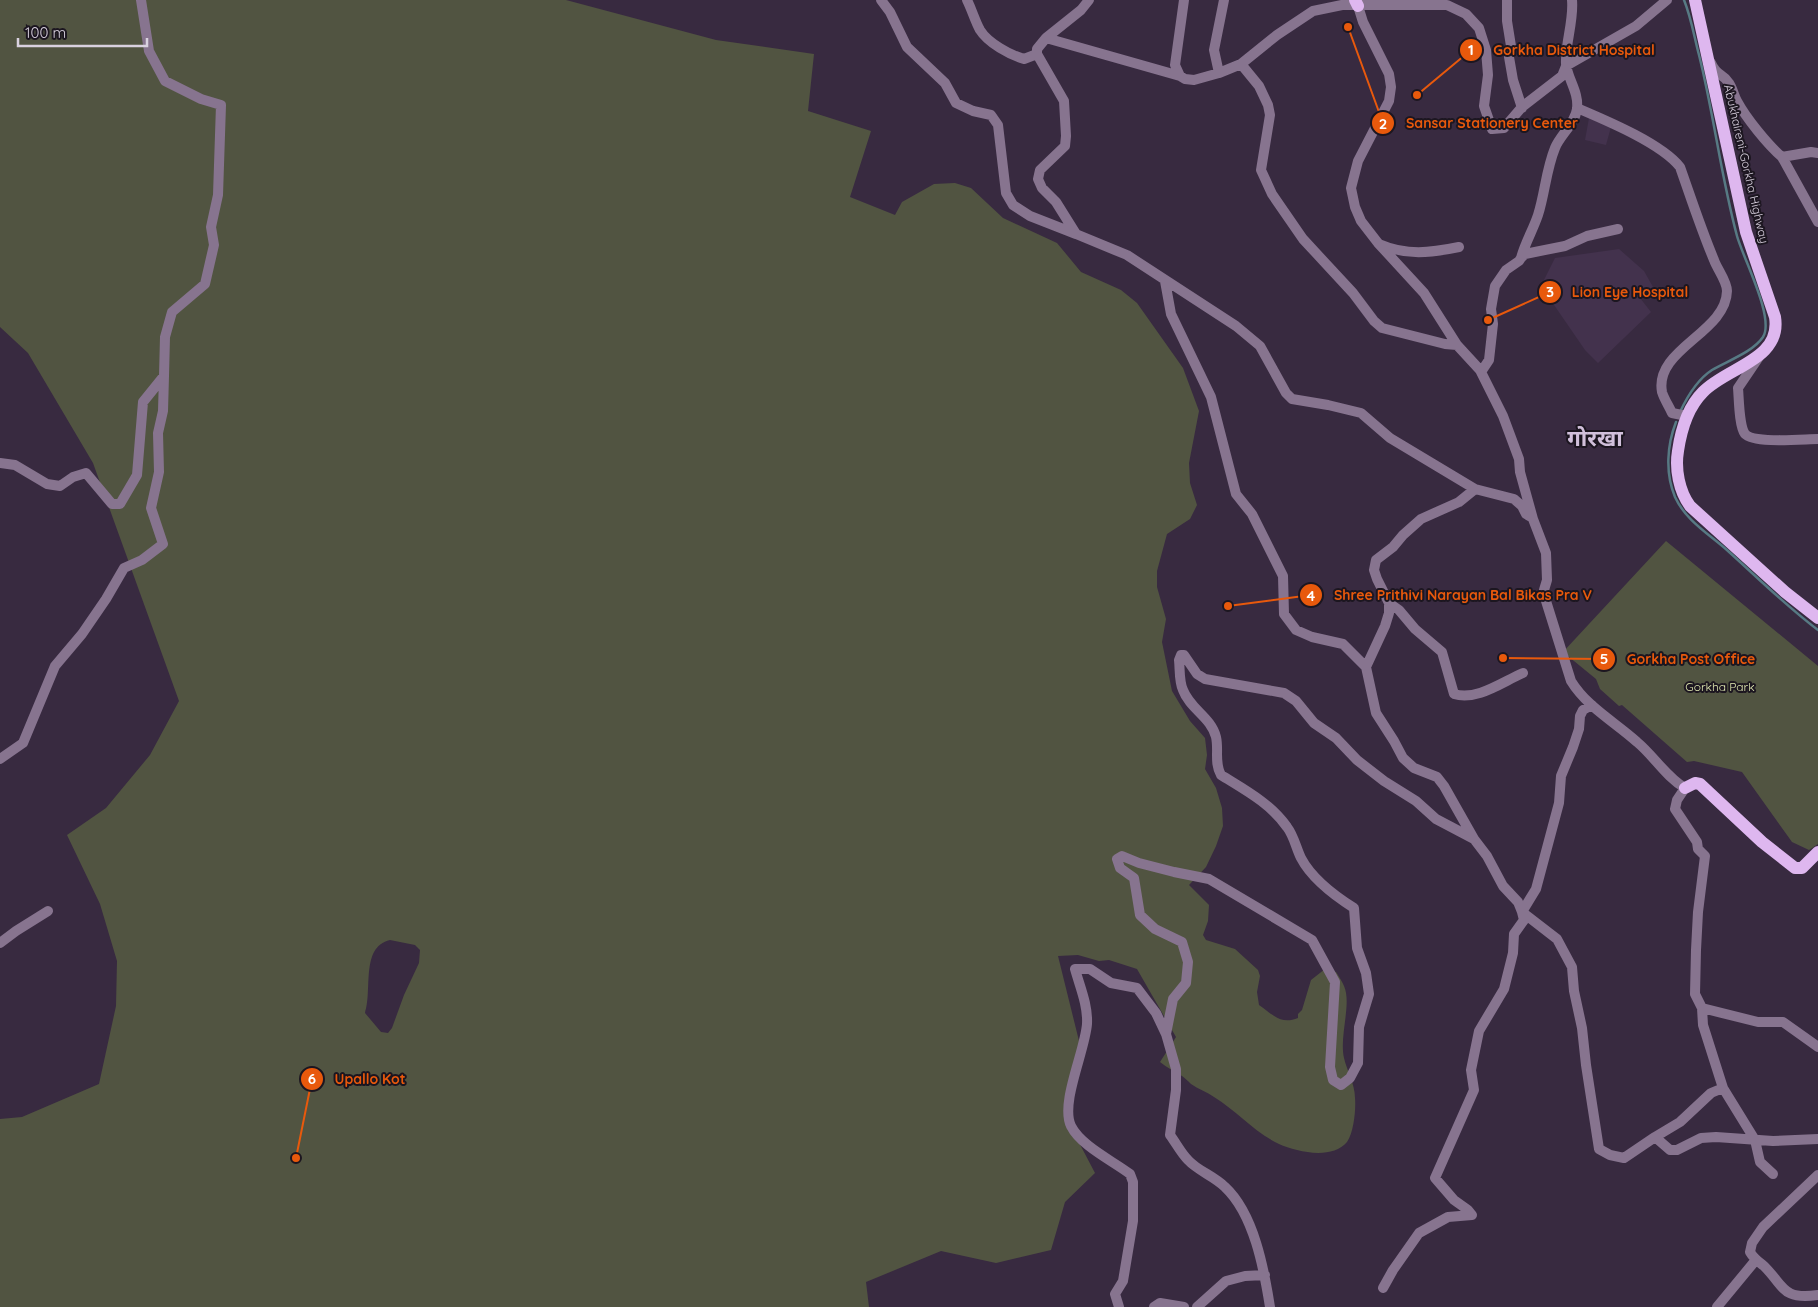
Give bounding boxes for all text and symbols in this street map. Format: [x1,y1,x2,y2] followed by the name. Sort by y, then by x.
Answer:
[18,15,146,47] scale bar
[25,23,66,42] text: 100 m
[1458,35,1664,64] callout: Gorkha District Hospital
[1468,40,1474,59] text: 1
[1493,41,1655,59] text: Gorkha District Hospital
[1721,83,1772,245] street label: Abukhaireni-Gorkha Highway
[1371,109,1588,138] callout: Sansar Stationery Center
[1379,114,1387,133] text: 2
[1406,114,1578,132] text: Sansar Stationery Center
[1537,277,1698,306] callout: Lion Eye Hospital
[1546,282,1554,301] text: 3
[1572,283,1688,301] text: Lion Eye Hospital
[1567,424,1623,452] district label: गोरखा
[1299,581,1602,610] callout: Shree Prithivi Narayan Bal Bikas Pra V
[1307,586,1316,605] text: 4
[1334,586,1593,604] text: Shree Prithivi Narayan Bal Bikas Pra V
[1592,644,1765,673] callout: Gorkha Post Office
[1600,649,1608,668] text: 5
[1627,650,1755,668] text: Gorkha Post Office
[1685,679,1755,694] park label: Gorkha Park
[299,1064,415,1093] callout: Upallo Kot
[308,1069,316,1088] text: 6
[335,1070,406,1088] text: Upallo Kot

